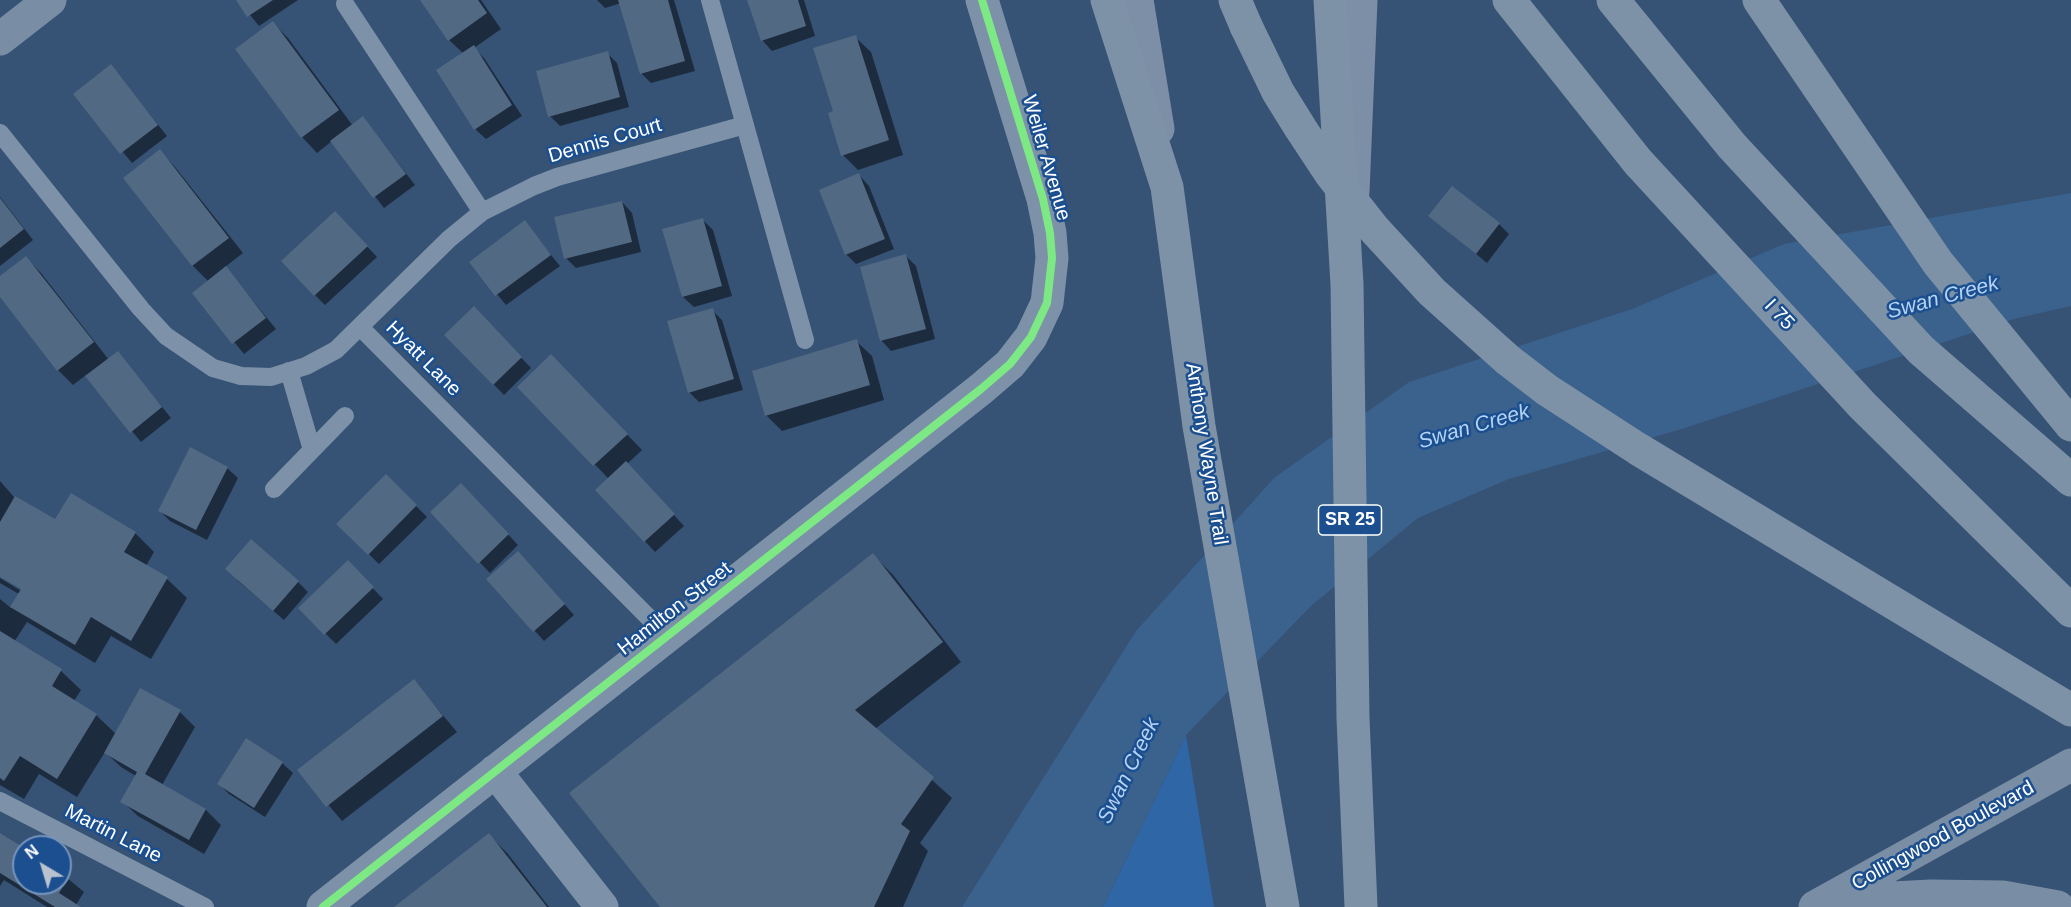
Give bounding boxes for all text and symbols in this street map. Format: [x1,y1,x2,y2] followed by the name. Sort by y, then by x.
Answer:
[1017,93,1075,223] street label: Weiler Avenue
[546,113,664,169] street label: Dennis Court
[1884,271,2002,325] water label: Swan Creek
[1759,295,1799,335] street label: I 75
[380,316,466,402] street label: Hyatt Lane
[1180,361,1232,547] street label: Anthony Wayne Trail
[1416,399,1532,455] water label: Swan Creek
[1318,505,1382,535] road number: SR 25
[613,557,737,661] street label: Hamilton Street
[1093,714,1165,828] water label: Swan Creek
[1848,776,2038,896] street label: Collingwood Boulevard
[61,799,165,869] street label: Martin Lane
[12,835,72,895] north arrow
[22,842,42,862] text: N

